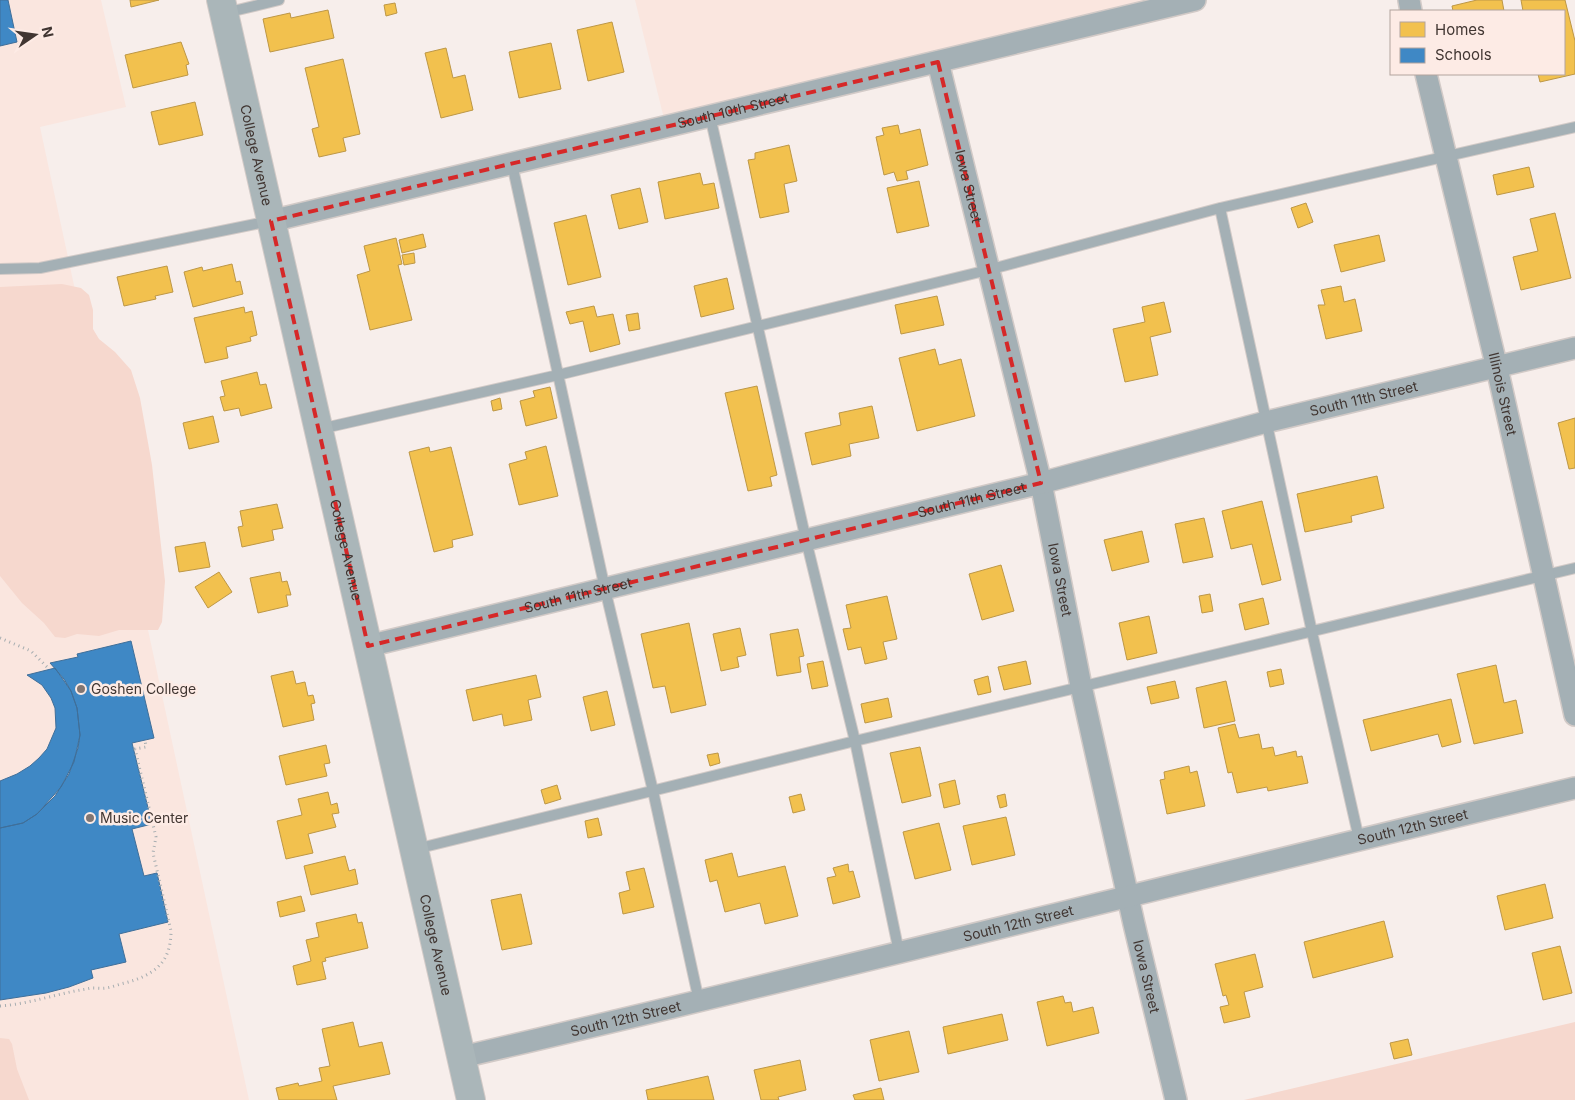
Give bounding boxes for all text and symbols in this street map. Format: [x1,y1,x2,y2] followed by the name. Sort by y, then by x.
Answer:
[10,10,60,60] north arrow
[1390,10,1565,75] legend
[1435,20,1485,39] text: Homes
[39,25,58,39] text: N
[1435,45,1492,64] text: Schools
[676,88,790,132] street label: South 10th Street
[237,103,276,207] street label: College Avenue
[952,148,986,225] street label: Iowa Street
[1485,350,1521,437] street label: Illinois Street
[1308,377,1420,419] street label: South 11th Street
[916,478,1028,521] street label: South 11th Street
[327,498,366,602] street label: College Avenue
[1045,541,1076,618] street label: Iowa Street
[522,573,634,616] street label: South 11th Street
[91,680,196,697] place label: Goshen College
[75,683,87,695] marker: Goshen College
[1355,805,1470,848] street label: South 12th Street
[100,809,188,826] place label: Music Center
[84,812,96,824] marker: Music Center
[416,892,456,997] street label: College Avenue
[961,901,1075,945] street label: South 12th Street
[1130,938,1164,1015] street label: Iowa Street
[568,997,683,1039] street label: South 12th Street

